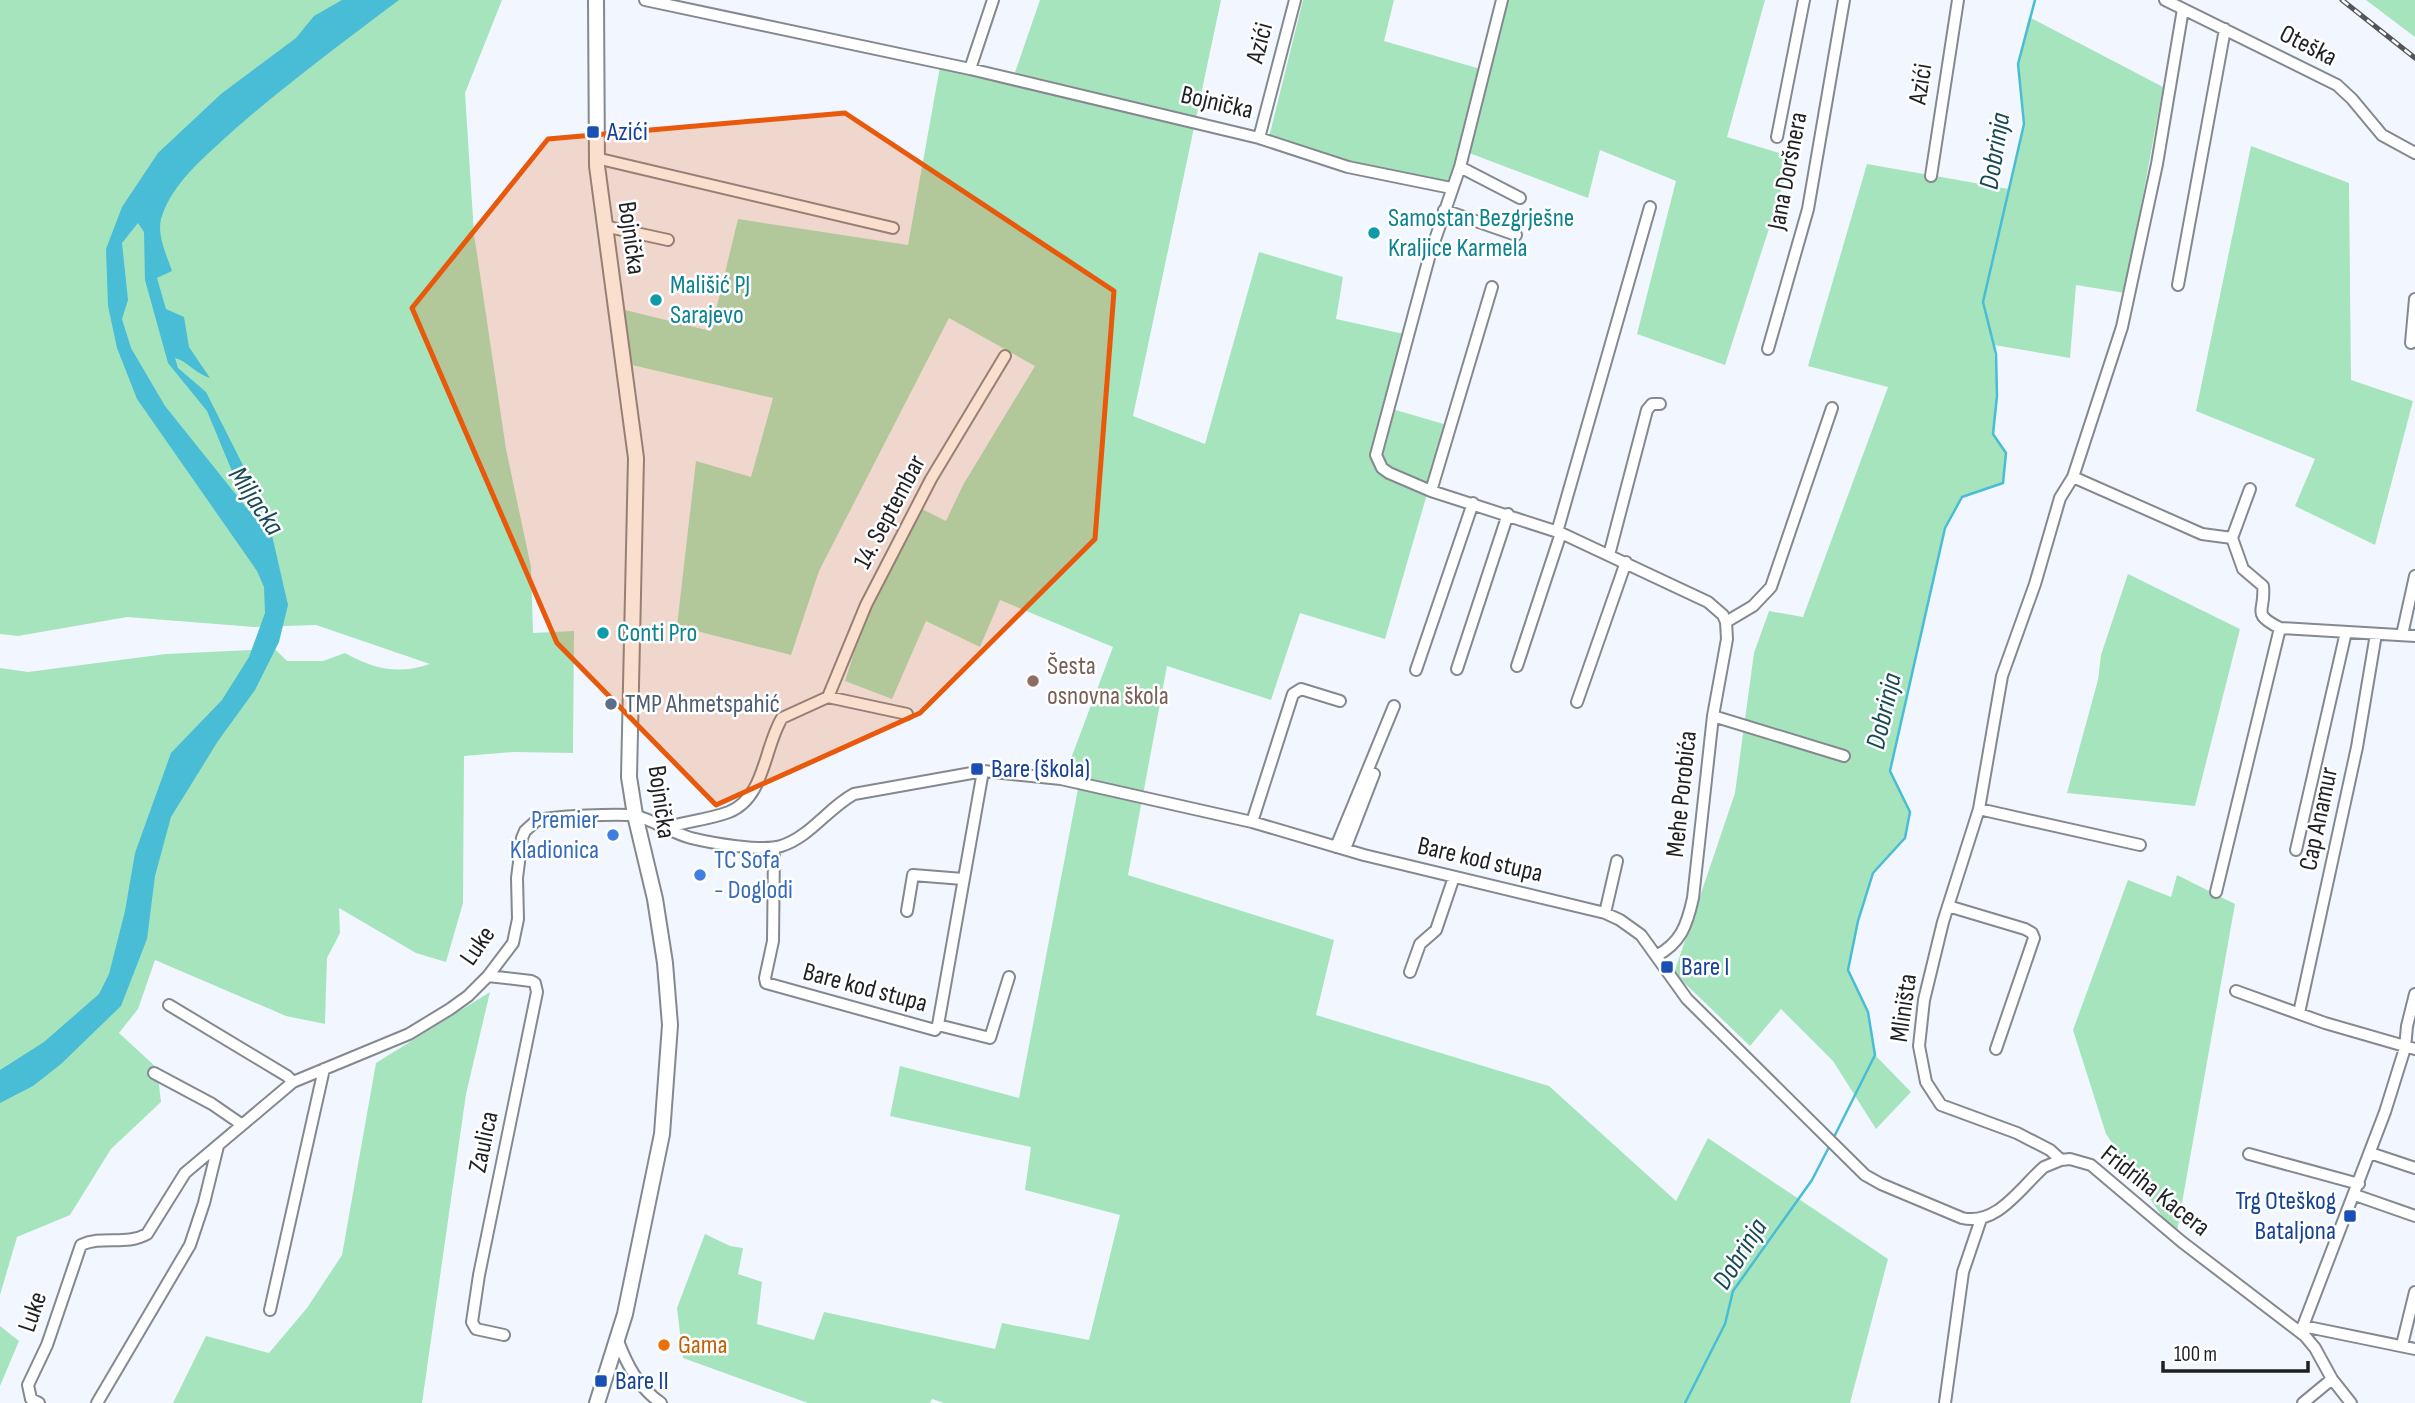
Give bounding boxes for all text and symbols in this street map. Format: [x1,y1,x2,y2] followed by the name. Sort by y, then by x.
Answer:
[1239,19,1280,68] street label: Azići
[2274,19,2342,73] street label: Oteška
[1902,61,1939,108] street label: Azići
[1178,80,1256,126] street label: Bojnička
[1761,110,1815,233] street label: Jana Doršnera
[1973,110,2017,192] water label: Dobrinja
[606,117,648,148] place label: Azići
[585,124,601,140] marker: Azići
[611,200,651,276] street label: Bojnička
[1388,203,1574,264] place label: Samostan Bezgrješne Kraljice Karmela
[1366,225,1382,241] marker: Samostan Bezgrješne Kraljice Karmela
[670,270,750,331] place label: Mališić PJ Sarajevo
[648,292,664,308] marker: Mališić PJ Sarajevo
[847,449,933,574] street label: 14. Septembar
[221,460,291,542] water label: Miljacka
[617,618,697,649] place label: Conti Pro
[595,625,611,641] marker: Conti Pro
[1047,651,1169,712] place label: Šesta osnovna škola
[1859,669,1909,752] water label: Dobrinja
[1025,673,1041,689] marker: Šesta osnovna škola
[625,689,780,720] place label: TMP Ahmetspahić
[603,696,619,712] marker: TMP Ahmetspahić
[1660,729,1704,859] street label: Mehe Porobića
[991,754,1090,785] place label: Bare (škola)
[969,761,985,777] marker: Bare (škola)
[641,764,681,840] street label: Bojnička
[2293,764,2345,874] street label: Cap Anamur
[510,805,600,866] place label: Premier Kladionica
[605,827,621,843] marker: Premier Kladionica
[1414,831,1546,889] street label: Bare kod stupa
[714,845,793,906] place label: TC Sofa - Doglodi
[692,867,708,883] marker: TC Sofa - Doglodi
[454,921,502,971] street label: Luke
[1681,952,1730,983] place label: Bare I
[799,957,931,1019] street label: Bare kod stupa
[1659,959,1675,975] marker: Bare I
[1884,972,1924,1044] street label: Mliništa
[462,1109,506,1175] street label: Zaulica
[2094,1139,2216,1243] street label: Fridriha Kacera
[2235,1186,2336,1247] place label: Trg Oteškog Bataljona
[2342,1208,2358,1224] marker: Trg Oteškog Bataljona
[1706,1212,1775,1295] water label: Dobrinja
[12,1288,54,1336] street label: Luke
[678,1330,728,1361] place label: Gama
[2163,1330,2308,1374] scale bar
[656,1337,672,1353] marker: Gama
[2174,1342,2217,1367] text: 100 m
[615,1366,669,1397] place label: Bare II
[593,1373,609,1389] marker: Bare II

